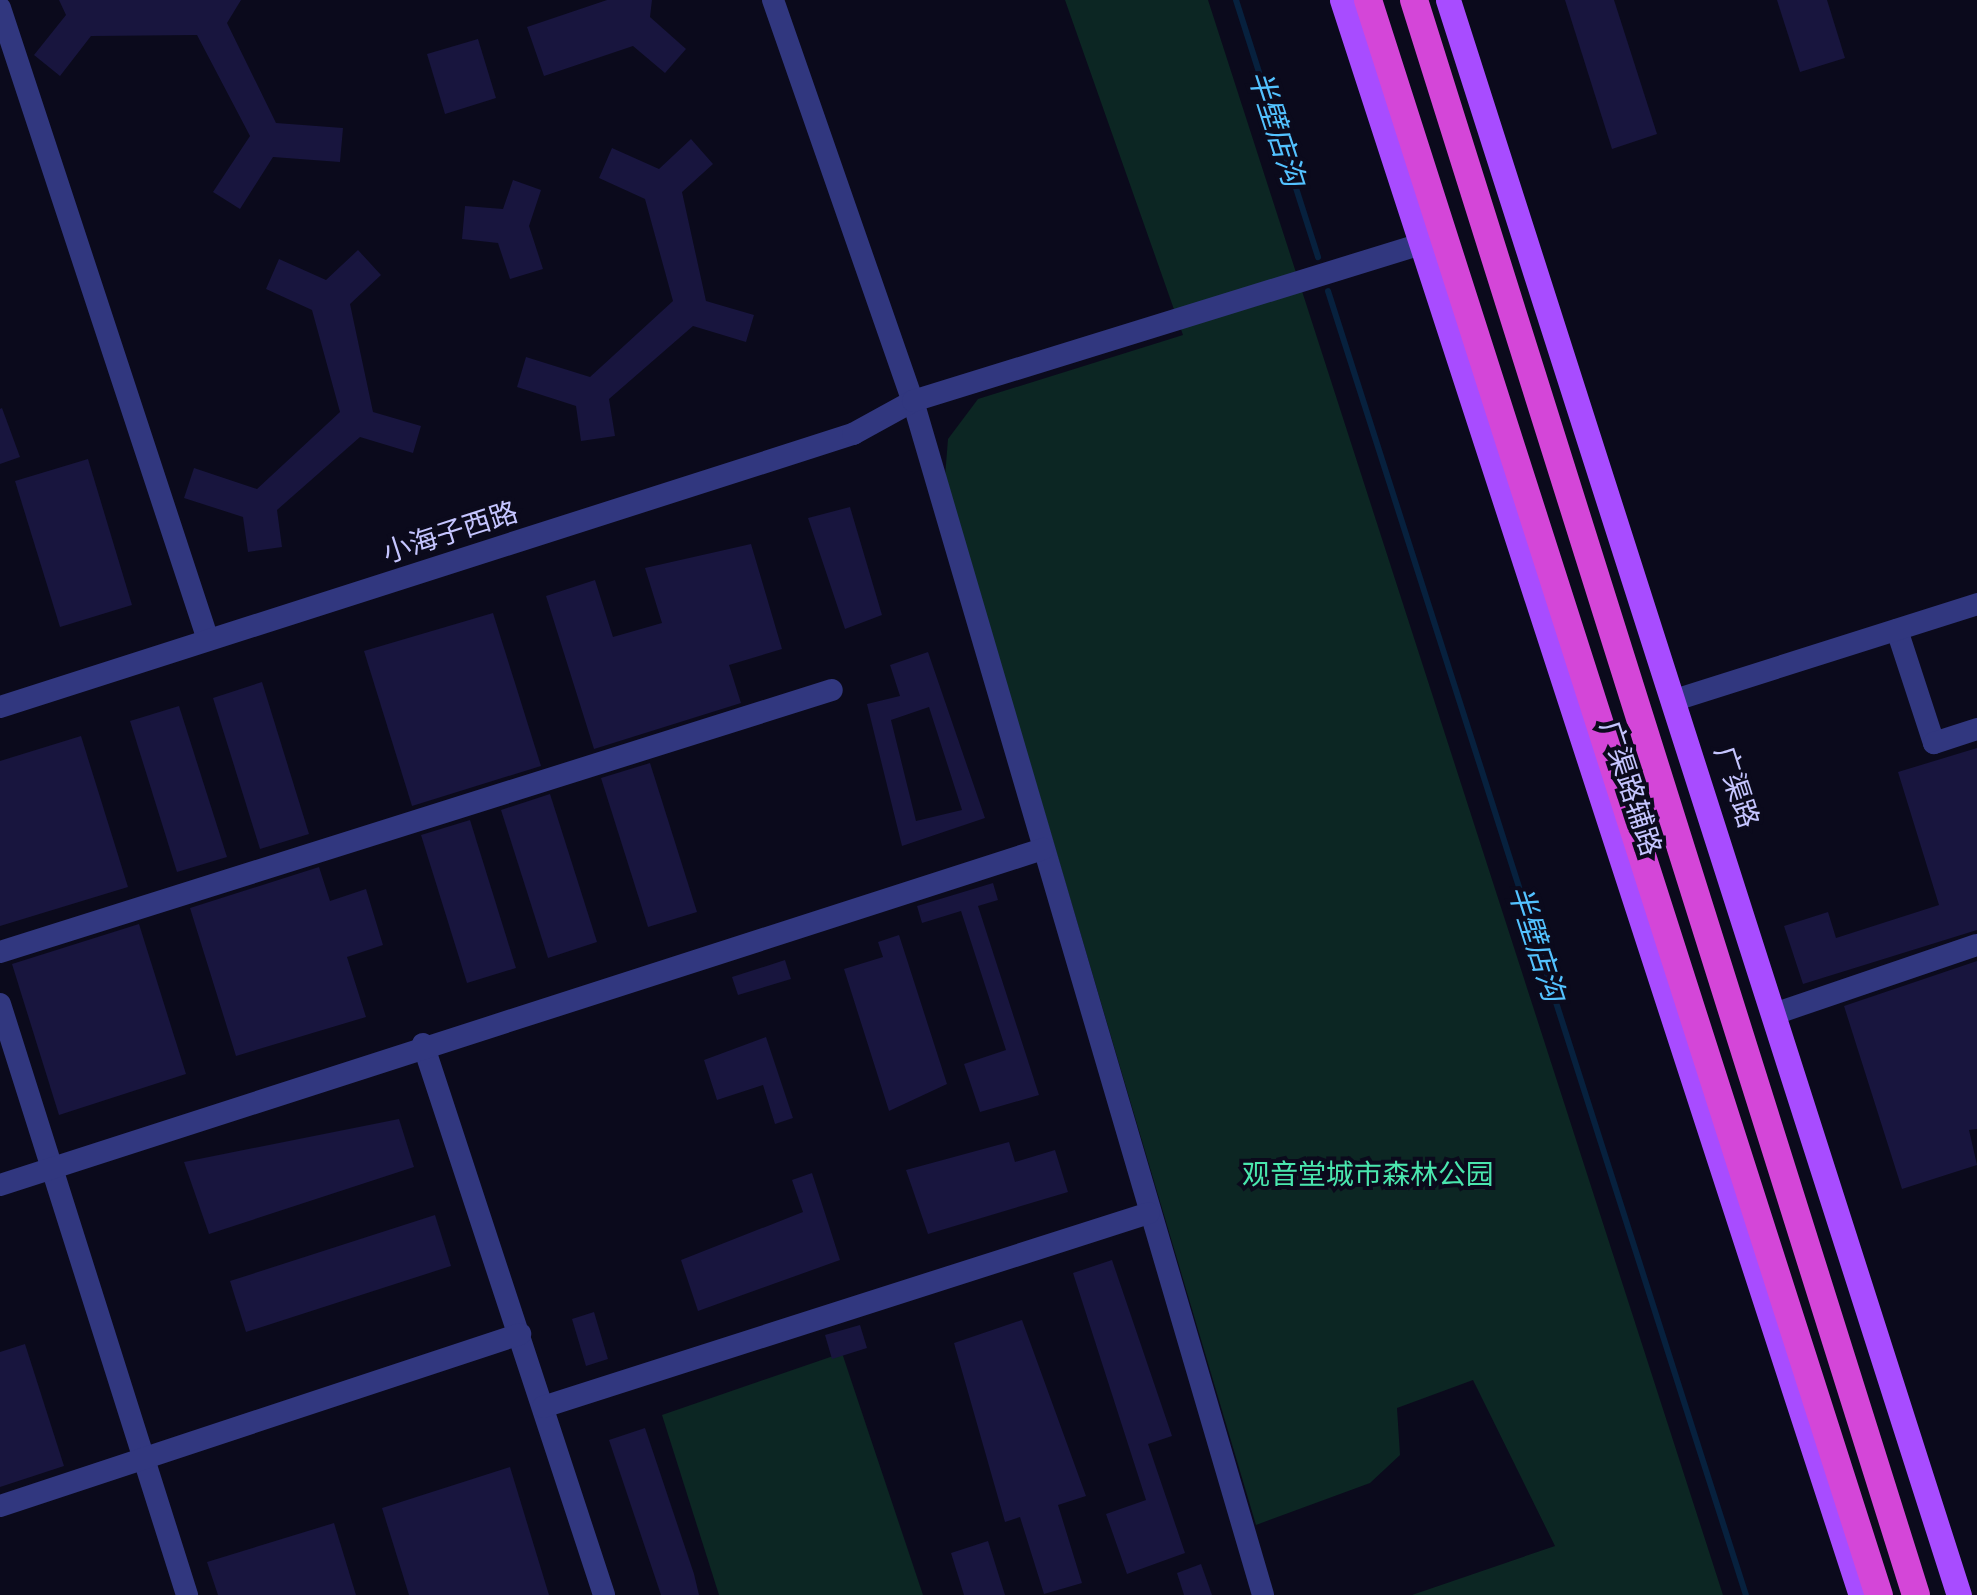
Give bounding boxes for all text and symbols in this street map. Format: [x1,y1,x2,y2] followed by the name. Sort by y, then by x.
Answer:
[1241,65,1313,191] water label: 半壁店沟
[378,494,522,570] street label: 小海子西路
[1593,716,1669,860] street label: 广渠路辅路
[1708,742,1766,832] street label: 广渠路
[1501,880,1573,1006] water label: 半壁店沟
[1242,1157,1494,1191] park label: 观音堂城市森林公园

